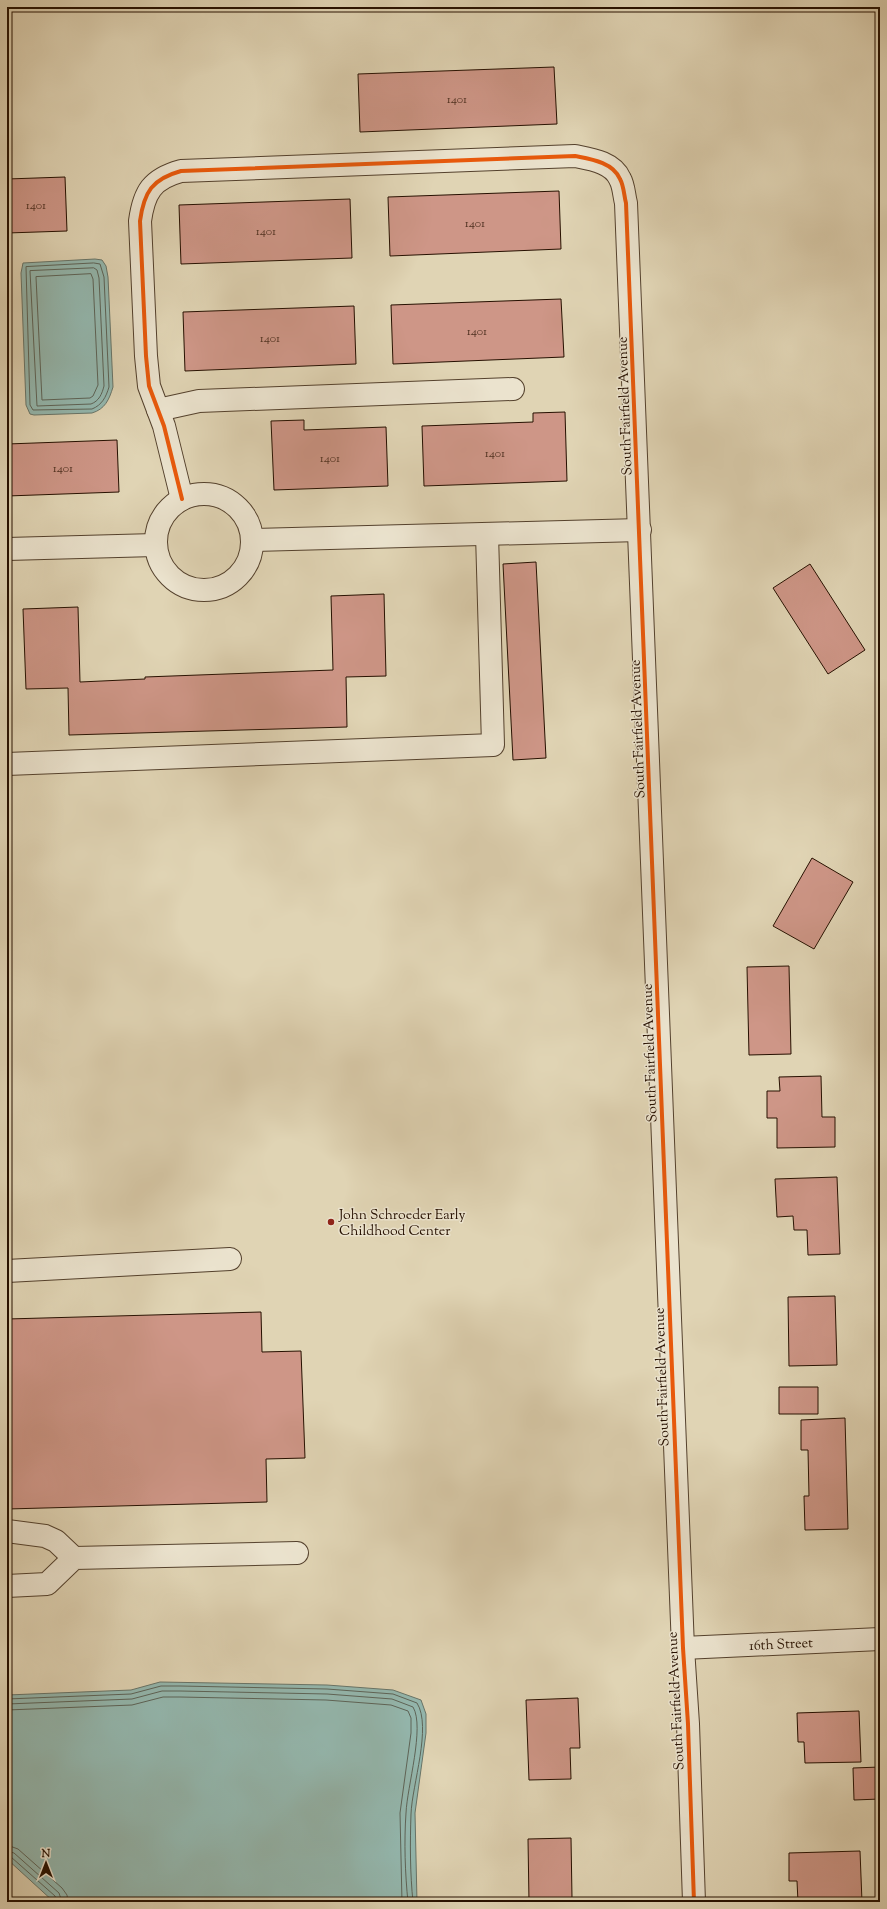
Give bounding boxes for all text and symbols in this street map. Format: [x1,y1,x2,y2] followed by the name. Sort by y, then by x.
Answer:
[447,91,467,109] house number: 1401
[26,197,46,215] house number: 1401
[465,215,485,233] house number: 1401
[256,223,276,241] house number: 1401
[467,323,487,341] house number: 1401
[260,330,280,348] house number: 1401
[614,336,638,476] street label: South Fairfield Avenue
[485,445,505,463] house number: 1401
[320,450,340,468] house number: 1401
[53,460,73,478] house number: 1401
[627,659,651,799] street label: South Fairfield Avenue
[639,983,663,1123] street label: South Fairfield Avenue
[338,1206,465,1242] place label: John Schroeder Early Childhood Center
[326,1217,336,1227] marker: John Schroeder Early Childhood Center
[651,1307,675,1447] street label: South Fairfield Avenue
[663,1631,691,1771] street label: South Fairfield Avenue
[749,1634,814,1657] street label: 16th Street
[26,1843,66,1883] north arrow
[41,1846,51,1862] text: N

